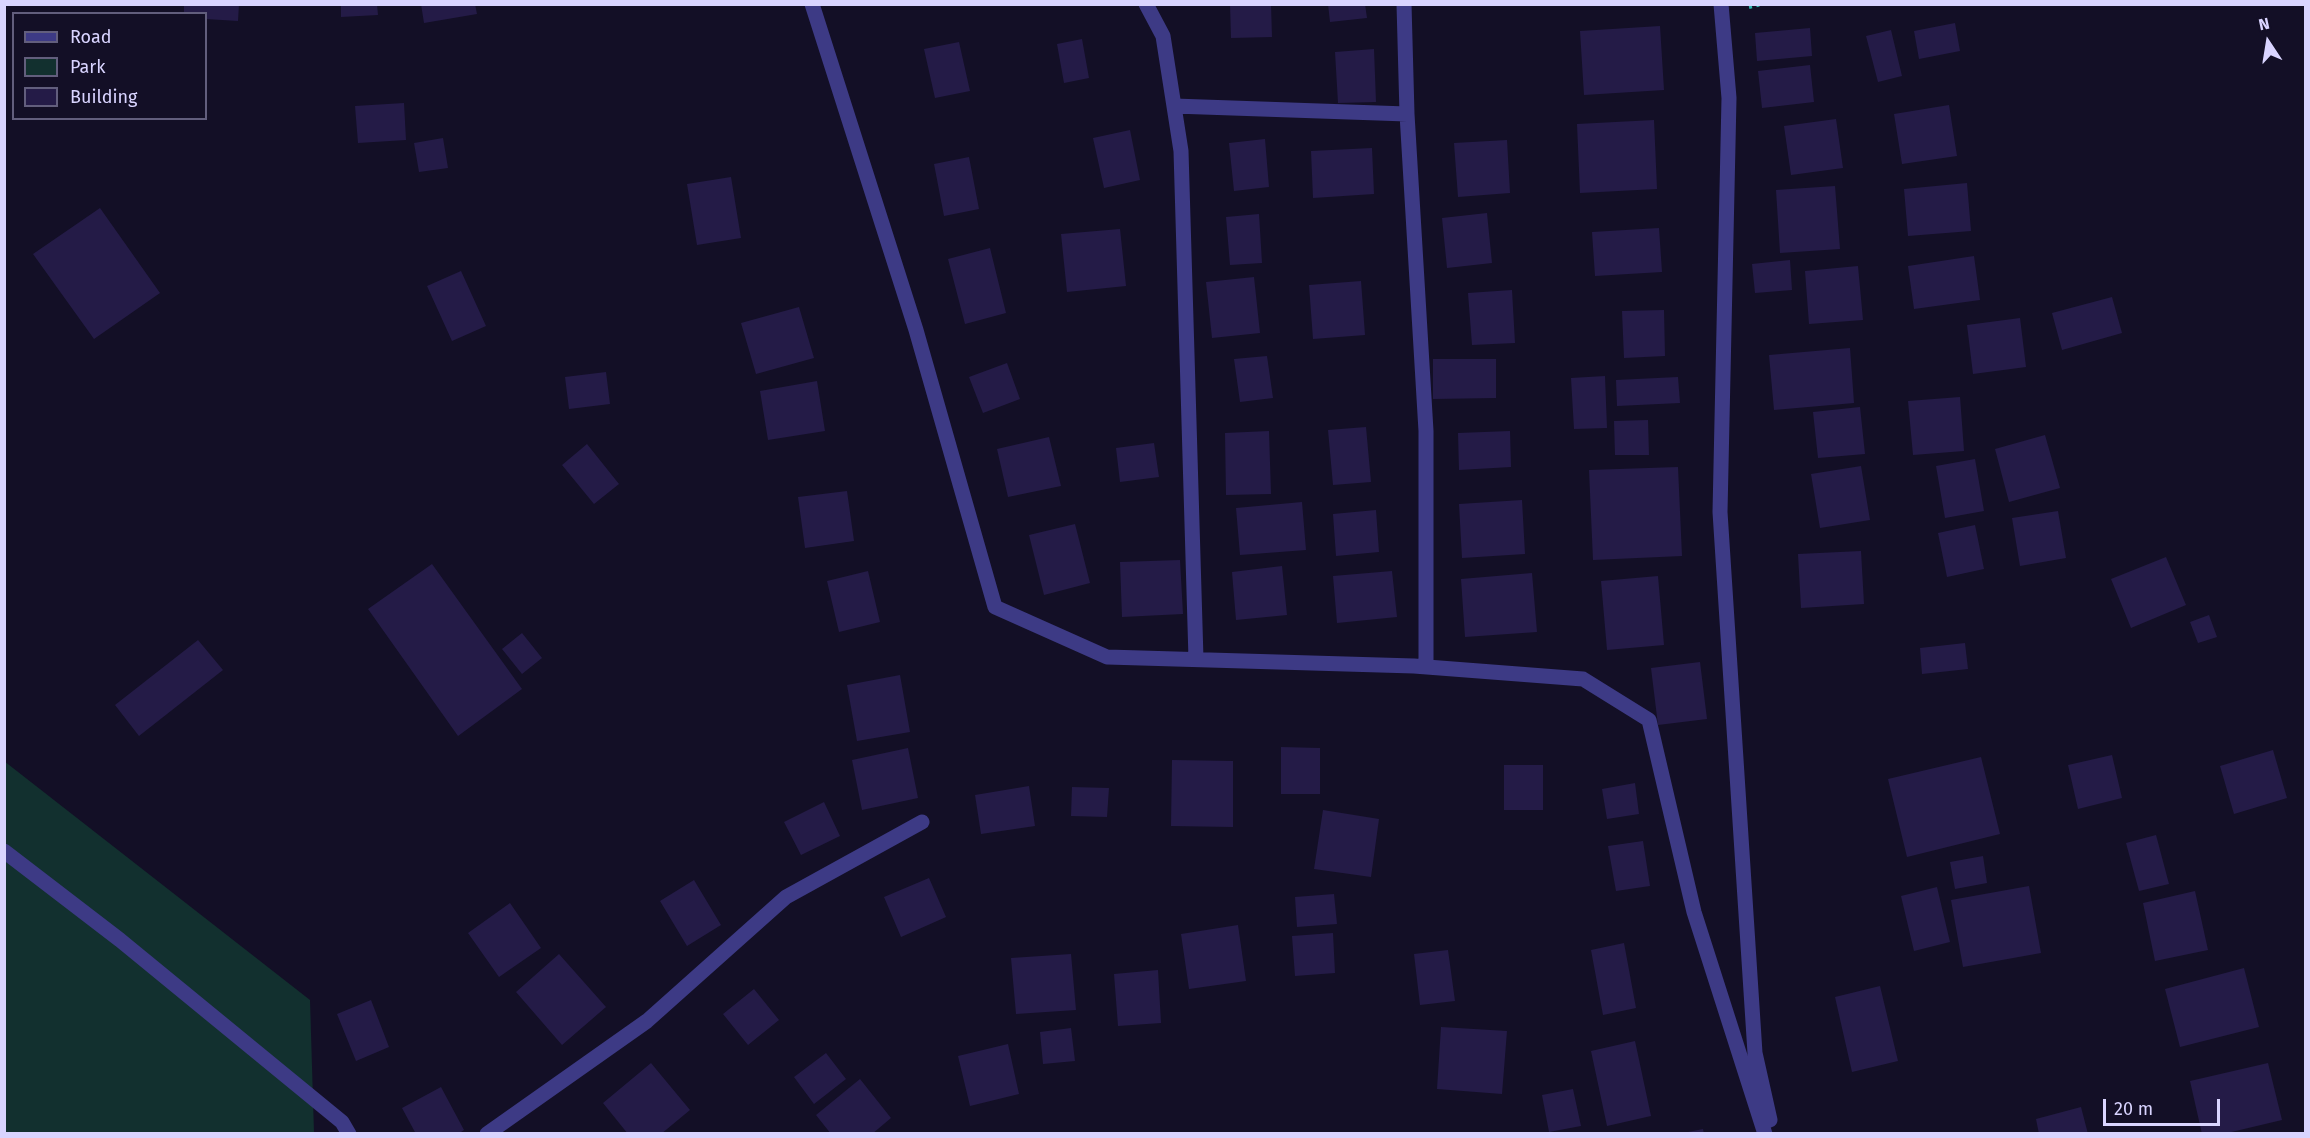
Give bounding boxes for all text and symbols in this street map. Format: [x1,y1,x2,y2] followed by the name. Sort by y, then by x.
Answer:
[12,12,207,120] legend
[2238,12,2298,72] north arrow
[2257,14,2271,34] text: N
[70,26,112,48] text: Road
[70,56,105,78] text: Park
[70,86,137,108] text: Building
[2106,1087,2223,1125] scale bar
[2114,1098,2153,1120] text: 20 m

